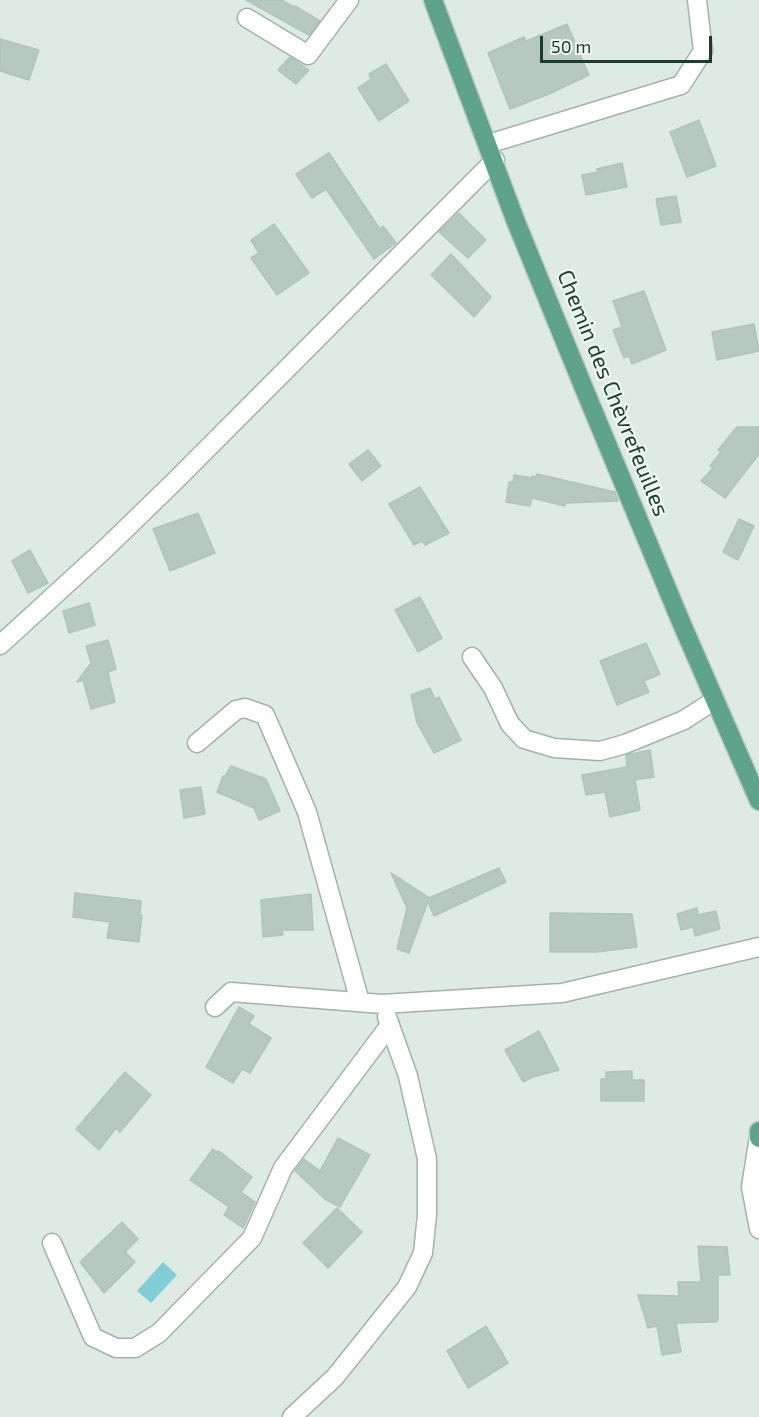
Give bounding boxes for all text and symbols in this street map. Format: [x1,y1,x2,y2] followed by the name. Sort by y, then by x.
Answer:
[543,24,716,62] scale bar
[551,35,591,57] text: 50 m
[551,266,675,520] street label: Chemin des Chèvrefeuilles

